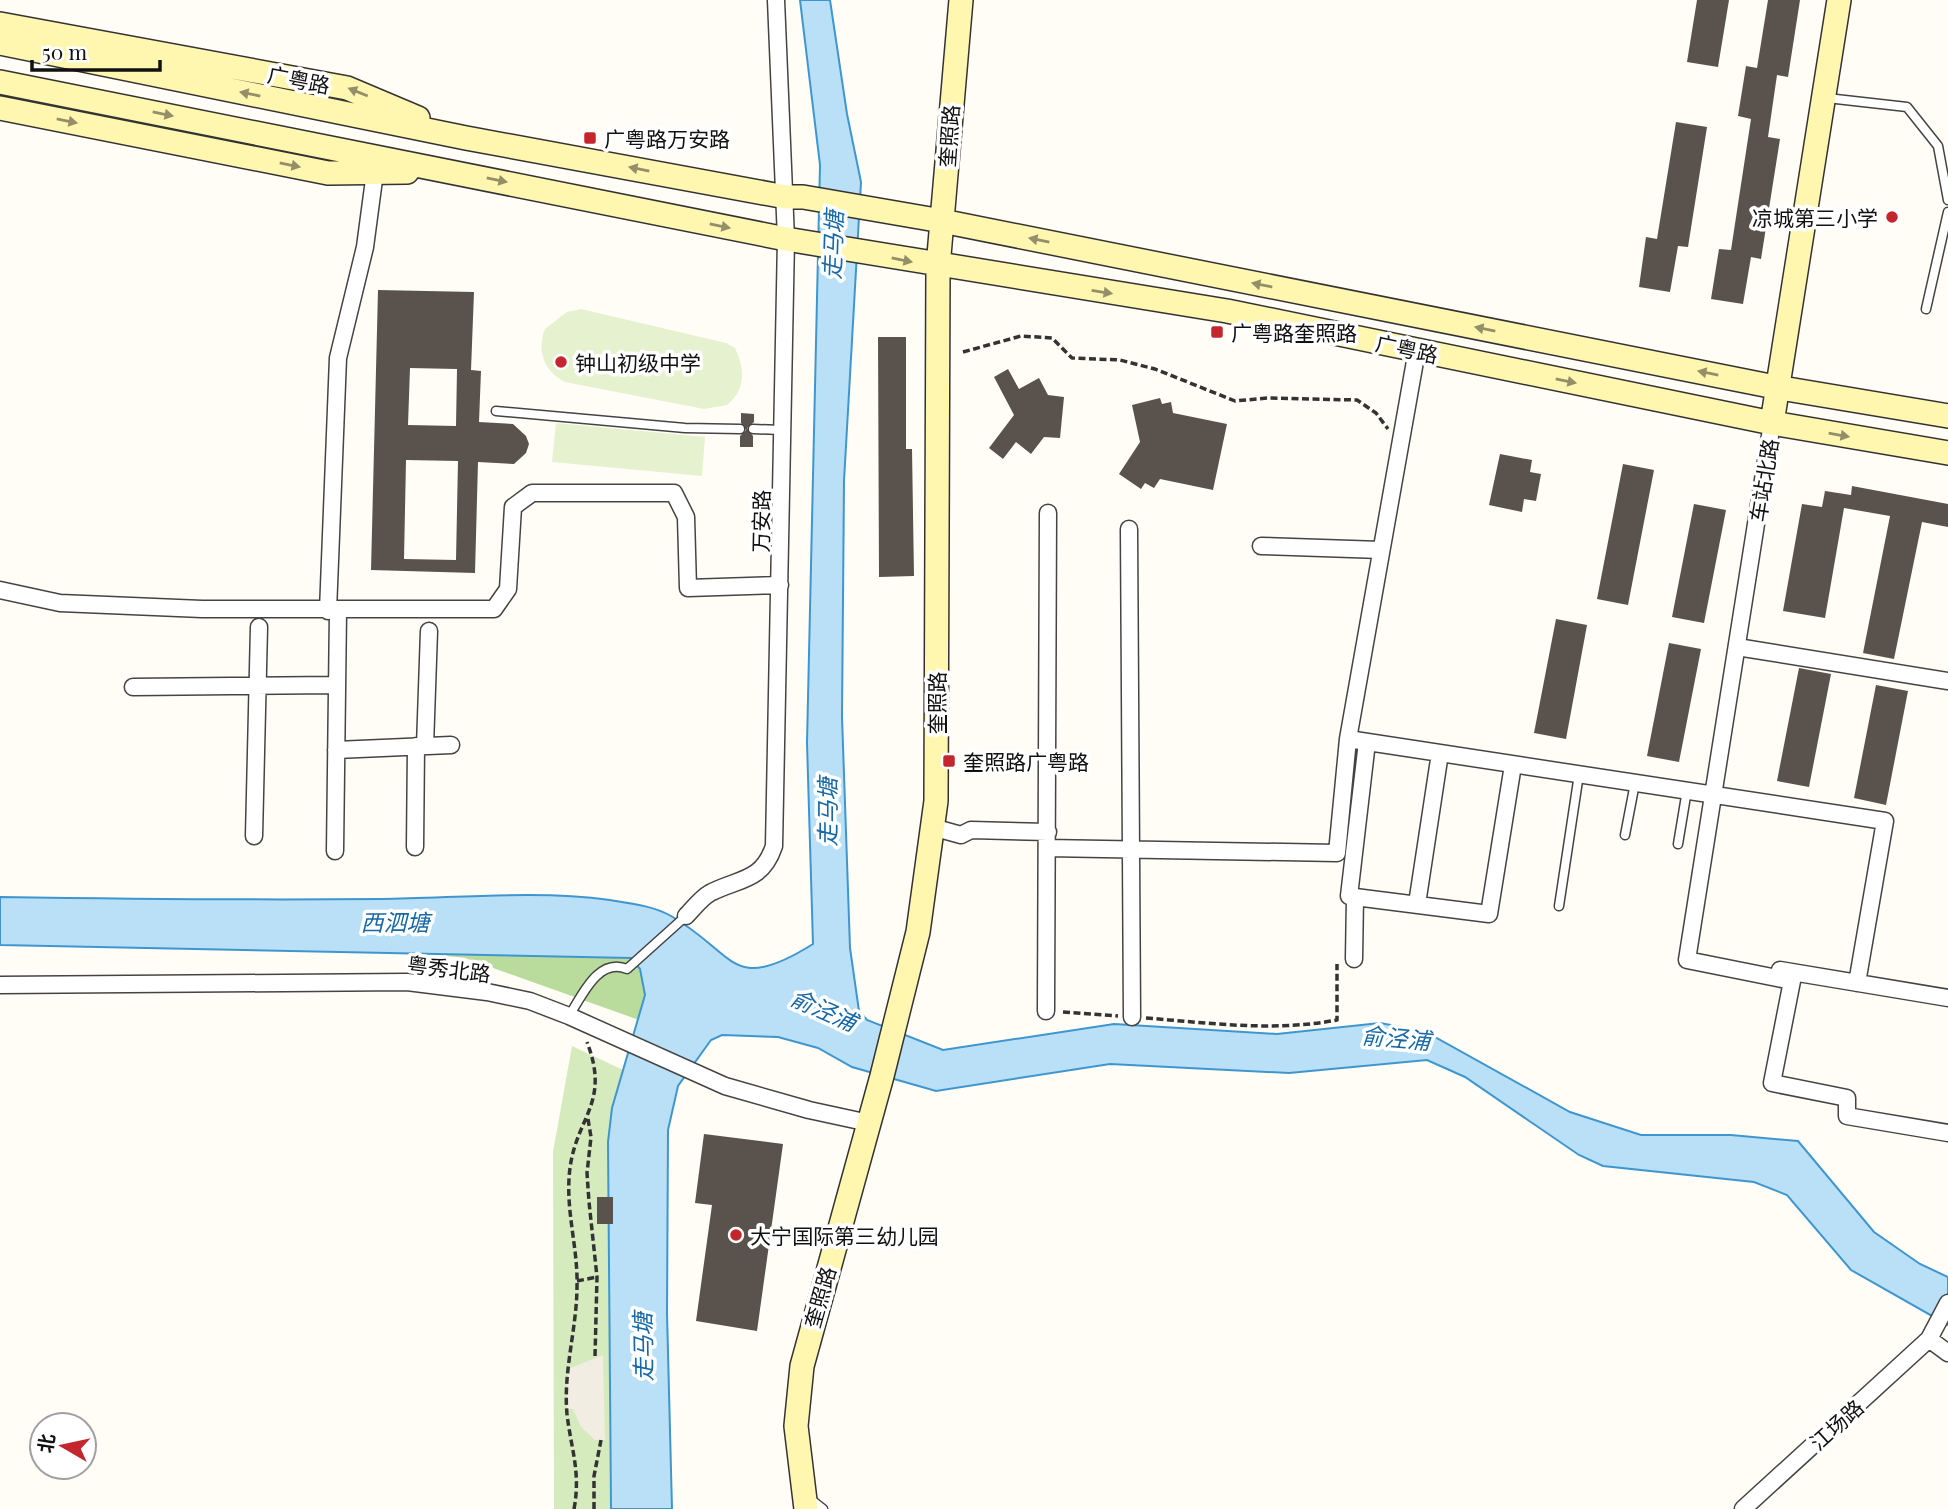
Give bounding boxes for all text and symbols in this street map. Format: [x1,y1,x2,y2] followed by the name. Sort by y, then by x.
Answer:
[32,28,159,72] scale bar
[42,37,88,65] text: 50 m
[265,59,333,99] street label: 广粤路
[347,87,368,98] one-way arrow
[239,88,261,99] one-way arrow
[932,104,964,168] street label: 奎照路
[152,109,174,120] one-way arrow
[56,115,78,126] one-way arrow
[604,124,730,152] place label: 广粤路万安路
[582,130,598,146] marker: 广粤路万安路
[279,160,301,171] one-way arrow
[628,163,650,174] one-way arrow
[486,174,508,185] one-way arrow
[1752,203,1878,231] place label: 凉城第三小学
[815,206,849,280] water label: 走马塘
[1884,209,1900,225] marker: 凉城第三小学
[709,220,731,231] one-way arrow
[1028,235,1050,246] one-way arrow
[891,254,913,265] one-way arrow
[1251,279,1273,290] one-way arrow
[1091,287,1113,298] one-way arrow
[1231,318,1357,346] place label: 广粤路奎照路
[1474,323,1496,334] one-way arrow
[1209,324,1225,340] marker: 广粤路奎照路
[1373,328,1441,368] street label: 广粤路
[575,348,701,376] place label: 钟山初级中学
[553,354,569,370] marker: 钟山初级中学
[1697,368,1719,379] one-way arrow
[1555,376,1577,387] one-way arrow
[1828,430,1850,441] one-way arrow
[1743,436,1783,524] street label: 车站北路
[745,489,775,553] street label: 万安路
[922,672,950,735] street label: 奎照路
[963,747,1089,775] place label: 奎照路广粤路
[941,753,957,769] marker: 奎照路广粤路
[811,774,842,847] water label: 走马塘
[361,906,434,937] water label: 西泗塘
[406,949,492,987] street label: 粤秀北路
[786,981,865,1039] water label: 俞泾浦
[1360,1019,1436,1056] water label: 俞泾浦
[750,1221,939,1249] place label: 大宁国际第三幼儿园
[728,1227,744,1243] marker: 大宁国际第三幼儿园
[797,1263,841,1331] street label: 奎照路
[626,1308,658,1382] water label: 走马塘
[1803,1393,1869,1455] street label: 江场路
[28,1411,98,1481] north arrow
[31,1432,60,1455] text: 北

